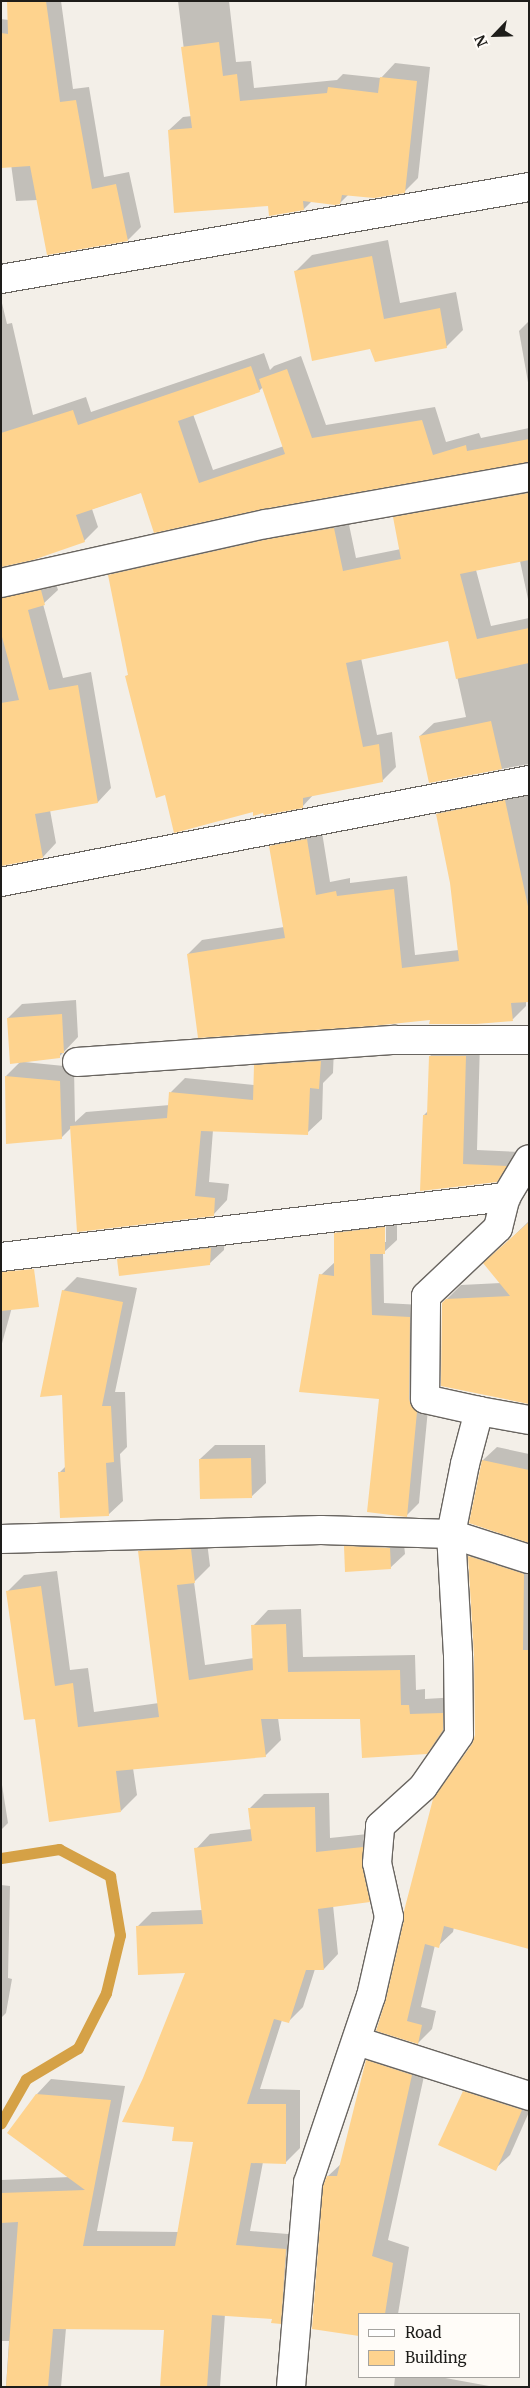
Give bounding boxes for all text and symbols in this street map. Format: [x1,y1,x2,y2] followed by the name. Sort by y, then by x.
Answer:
[470,10,520,60] north arrow
[471,32,492,50] text: N
[358,2313,520,2378] legend
[405,2323,441,2342] text: Road
[405,2348,467,2367] text: Building

